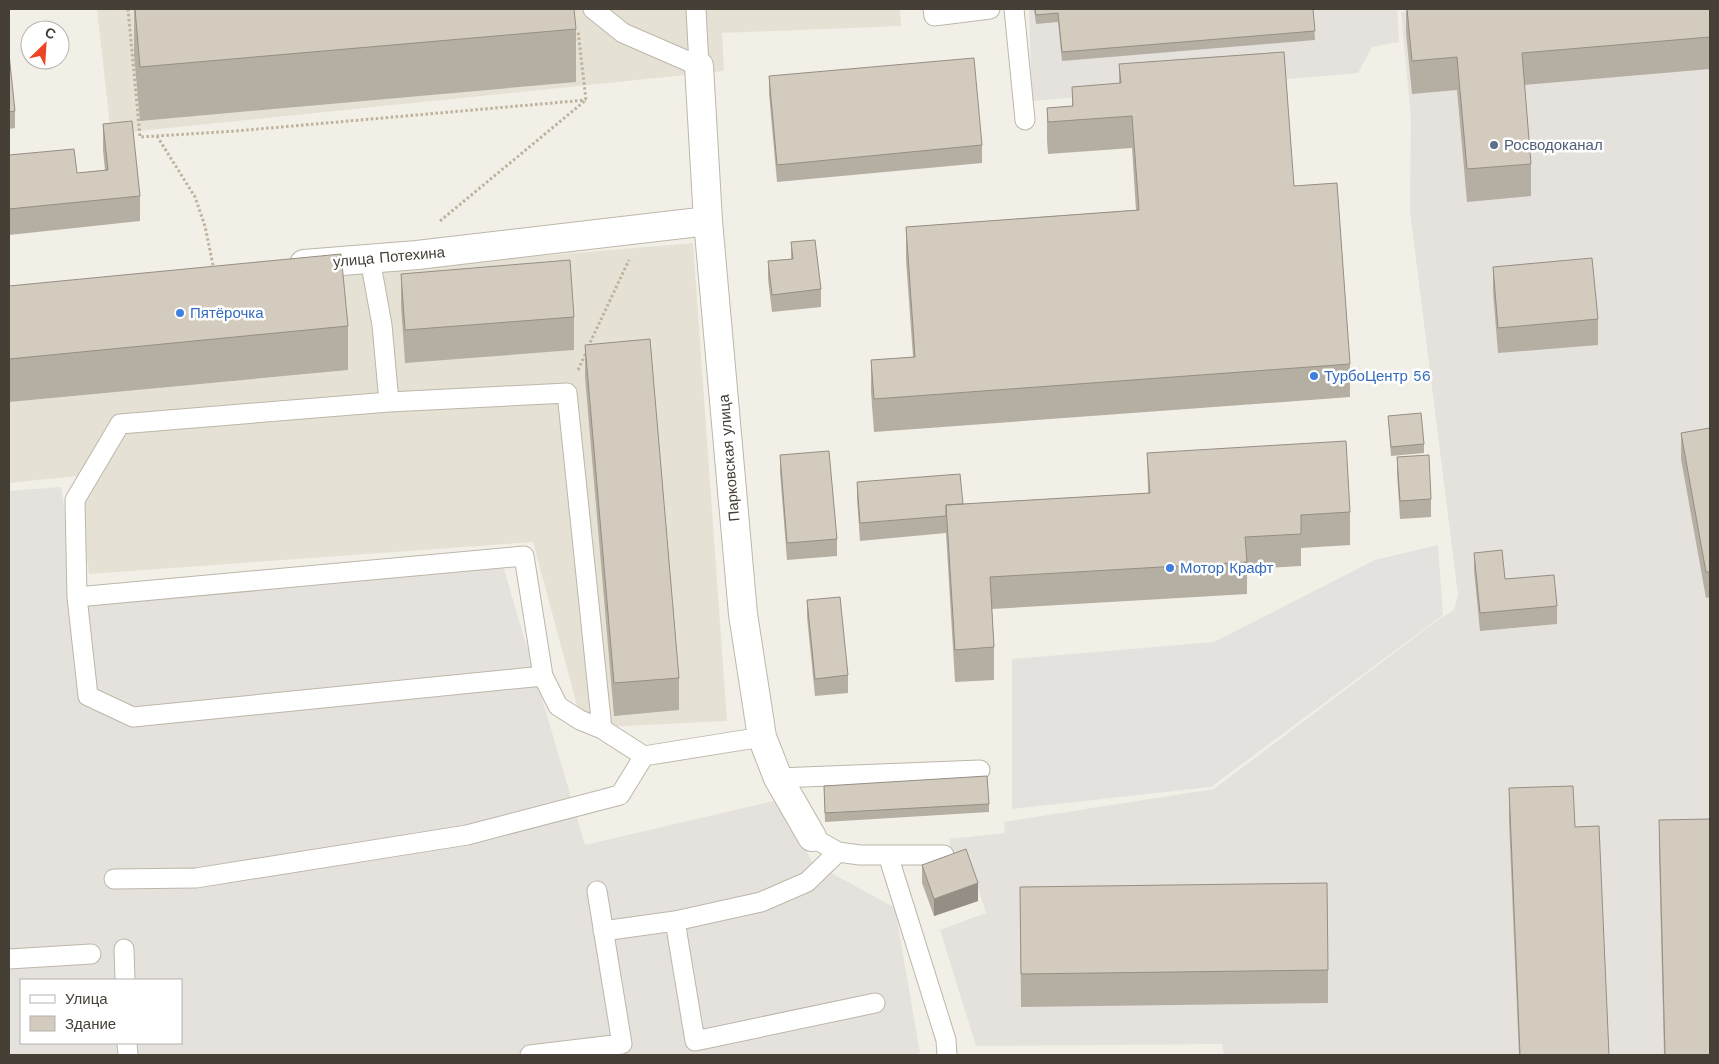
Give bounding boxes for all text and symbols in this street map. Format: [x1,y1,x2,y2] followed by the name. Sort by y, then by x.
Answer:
[20,20,70,70] north arrow
[43,24,58,43] text: С
[1504,136,1603,154] place label: Росводоканал
[1488,139,1500,151] marker: Росводоканал
[332,243,446,271] street label: улица Потехина
[190,304,264,322] place label: Пятёрочка
[174,307,186,319] marker: Пятёрочка
[1324,367,1431,385] place label: ТурбоЦентр 56
[1308,370,1320,382] marker: ТурбоЦентр 56
[714,393,744,522] street label: Парковская улица
[1180,559,1274,577] place label: Мотор Крафт
[1164,562,1176,574] marker: Мотор Крафт
[20,979,182,1044] legend
[65,990,108,1008] text: Улица
[65,1015,116,1033] text: Здание

